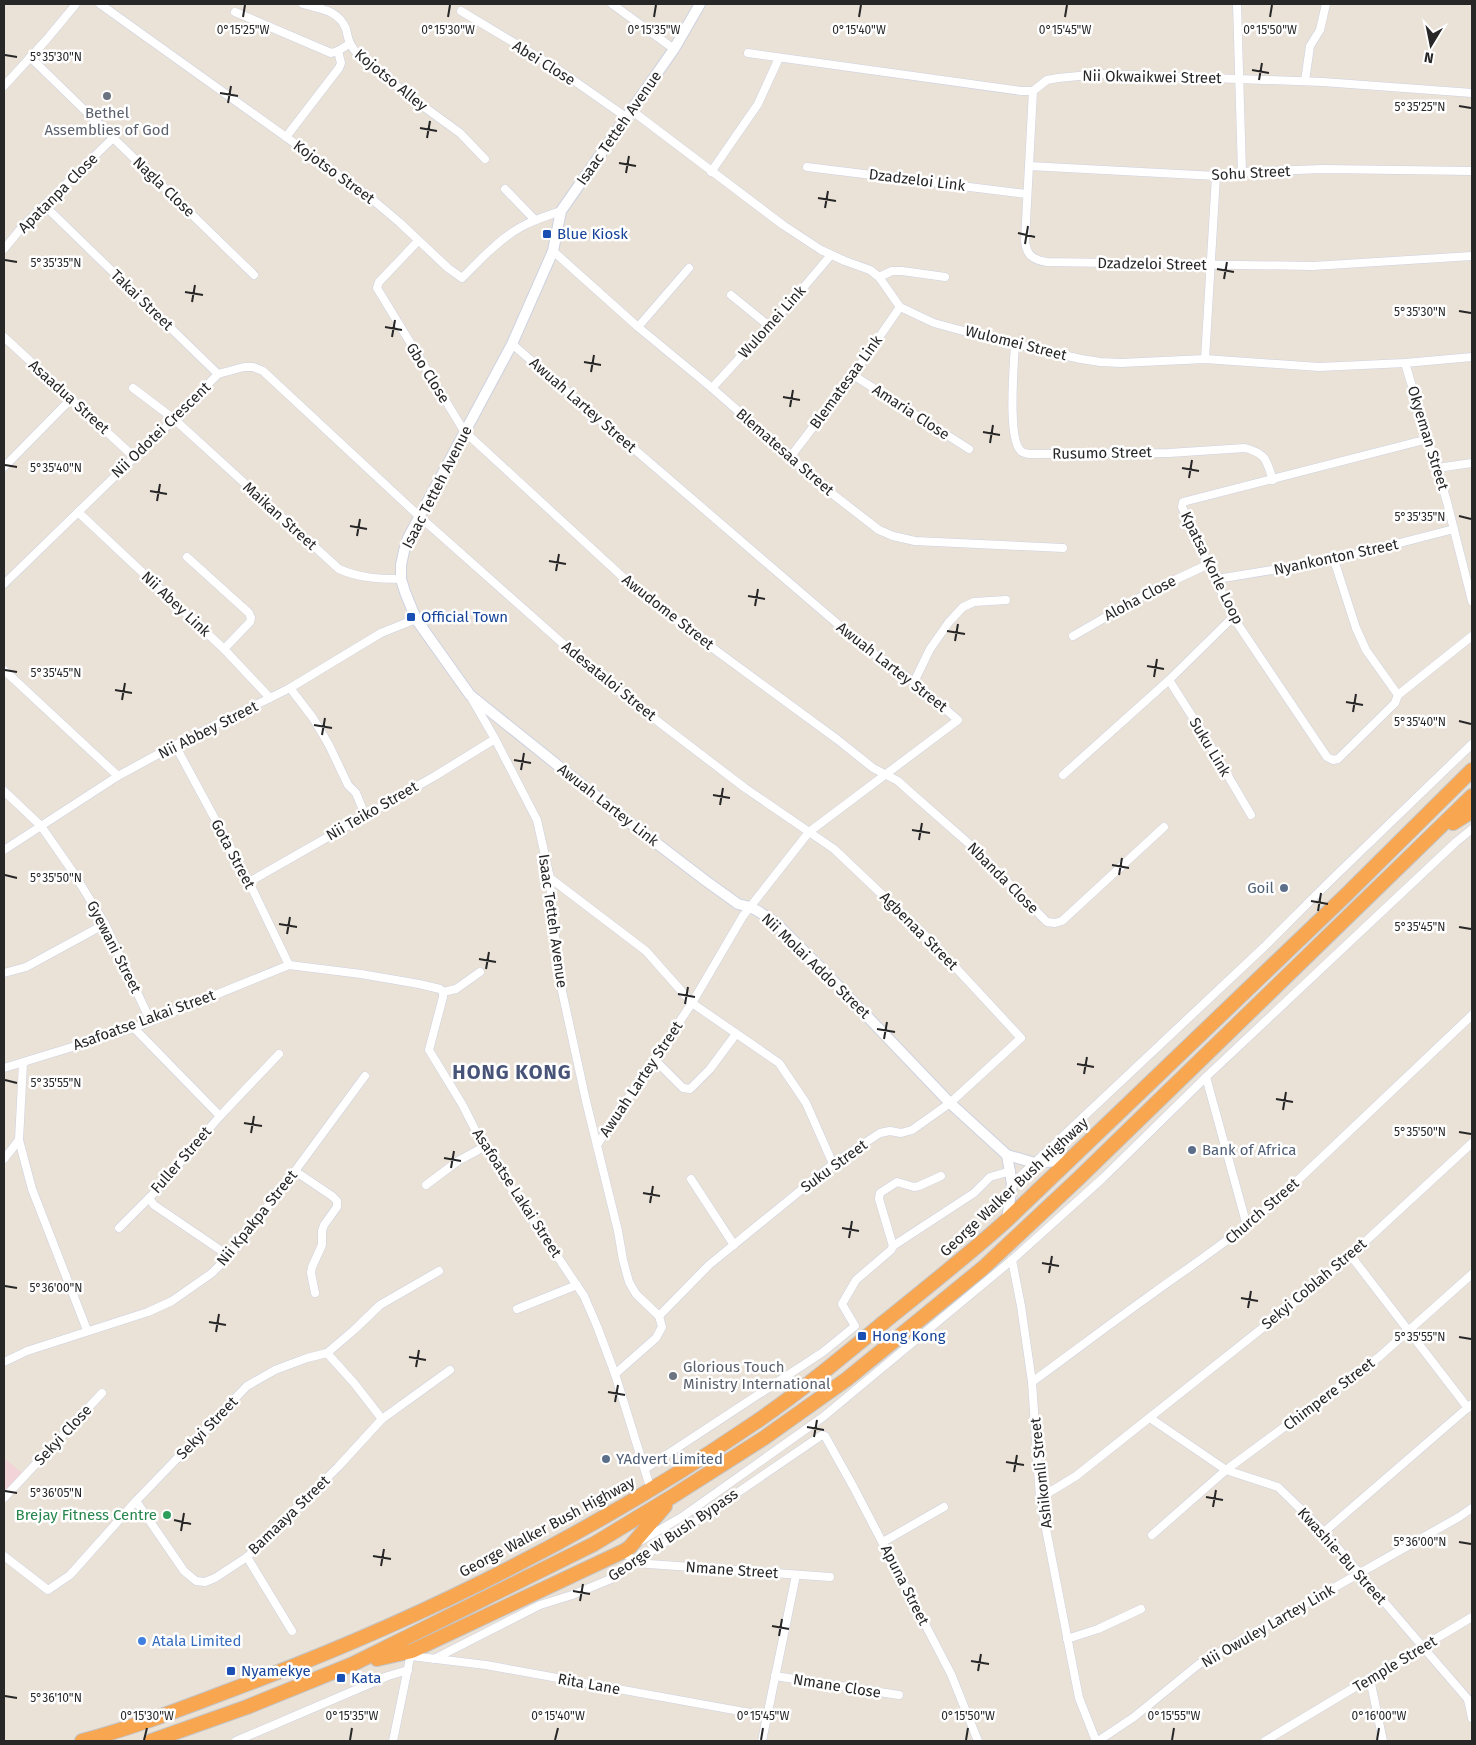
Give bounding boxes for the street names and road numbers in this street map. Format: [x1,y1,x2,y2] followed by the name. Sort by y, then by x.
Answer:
[509,37,579,89] street label: Abei Close
[351,45,431,115] street label: Kojotso Alley
[1082,67,1222,87] street label: Nii Okwaikwei Street
[573,68,665,188] street label: Isaac Tetteh Avenue
[290,136,379,208] street label: Kojotso Street
[14,149,102,237] street label: Apatanpa Close
[129,153,199,221] street label: Nagla Close
[1211,162,1292,184] street label: Sohu Street
[868,165,967,195] street label: Dzadzeloi Link
[1097,254,1208,274] street label: Dzadzeloi Street
[107,266,177,335] street label: Takai Street
[735,282,809,362] street label: Wulomei Link
[963,322,1069,364] street label: Wulomei Street
[806,331,886,432] street label: Blematesaa Link
[402,340,454,406] street label: Gbo Close
[526,354,641,457] street label: Awuah Lartey Street
[25,356,113,438] street label: Asaadua Street
[108,378,215,482] street label: Nii Odotei Crescent
[869,380,953,444] street label: Amaria Close
[1404,384,1453,493] street label: Okyeman Street
[732,405,838,500] street label: Blematesaa Street
[398,423,476,551] street label: Isaac Tetteh Avenue
[1052,443,1153,463] street label: Rusumo Street
[239,478,321,554] street label: Maikan Street
[1177,509,1247,627] street label: Kpatsa Korle Loop
[1272,535,1400,579] street label: Nyankonton Street
[138,567,214,641] street label: Nii Abey Link
[619,571,718,654] street label: Awudome Street
[1101,571,1179,625] street label: Aloha Close
[833,618,951,716] street label: Awuah Lartey Street
[558,637,660,725] street label: Adesataloi Street
[155,697,261,763] street label: Nii Abbey Street
[1185,714,1235,780] street label: Suku Link
[554,760,662,850] street label: Awuah Lartey Link
[323,777,422,845] street label: Nii Teiko Street
[207,816,259,892] street label: Gota Street
[964,839,1042,917] street label: Nbanda Close
[535,853,571,989] street label: Isaac Tetteh Avenue
[876,888,962,974] street label: Agbenaa Street
[83,898,145,997] street label: Gyewani Street
[758,910,874,1023] street label: Nii Molai Addo Street
[71,986,218,1054] street label: Asafoatse Lakai Street
[596,1017,687,1140] street label: Awuah Lartey Street
[936,1113,1092,1260] street label: George Walker Bush Highway
[147,1122,215,1197] street label: Fuller Street
[469,1125,566,1261] street label: Asafoatse Lakai Street
[797,1135,871,1196] street label: Suku Street
[213,1166,301,1269] street label: Nii Kpakpa Street
[1221,1174,1303,1248] street label: Church Street
[1258,1235,1371,1333] street label: Sekyi Coblah Street
[1280,1354,1379,1434] street label: Chimpere Street
[173,1392,242,1463] street label: Sekyi Street
[30,1401,96,1469] street label: Sekyi Close
[1026,1416,1056,1529] street label: Ashikomli Street
[245,1471,334,1558] street label: Bamaaya Street
[456,1473,638,1581] street label: George Walker Bush Highway
[605,1485,741,1585] street label: George W Bush Bypass
[1294,1504,1391,1609] street label: Kwashie-Bu Street
[877,1542,933,1629] street label: Apuna Street
[685,1558,780,1582] street label: Nmane Street
[1198,1580,1338,1671] street label: Nii Owuley Lartey Link
[1350,1632,1440,1696] street label: Temple Street
[556,1670,622,1698] street label: Rita Lane
[792,1670,882,1702] street label: Nmane Close

